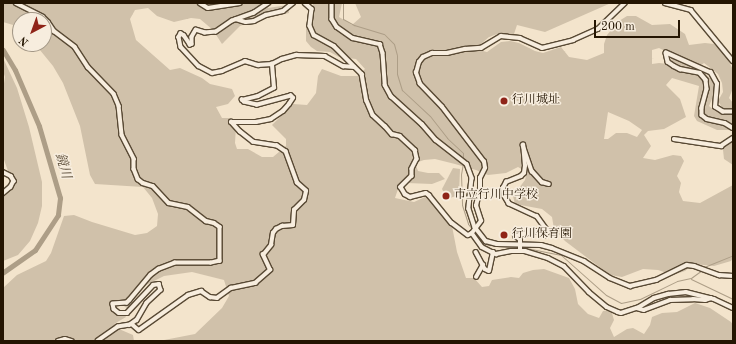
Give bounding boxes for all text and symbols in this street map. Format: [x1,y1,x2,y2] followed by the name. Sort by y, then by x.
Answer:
[12,12,52,52] north arrow
[596,12,682,38] scale bar
[601,21,635,33] text: 200 m
[18,34,31,48] text: N
[512,94,560,108] place label: 行川城址
[499,96,509,106] marker: 行川城址
[51,151,73,181] water label: 鏡川
[454,189,538,203] place label: 市立行川中学校
[441,191,451,201] marker: 市立行川中学校
[512,228,572,242] place label: 行川保育園
[499,230,509,240] marker: 行川保育園

